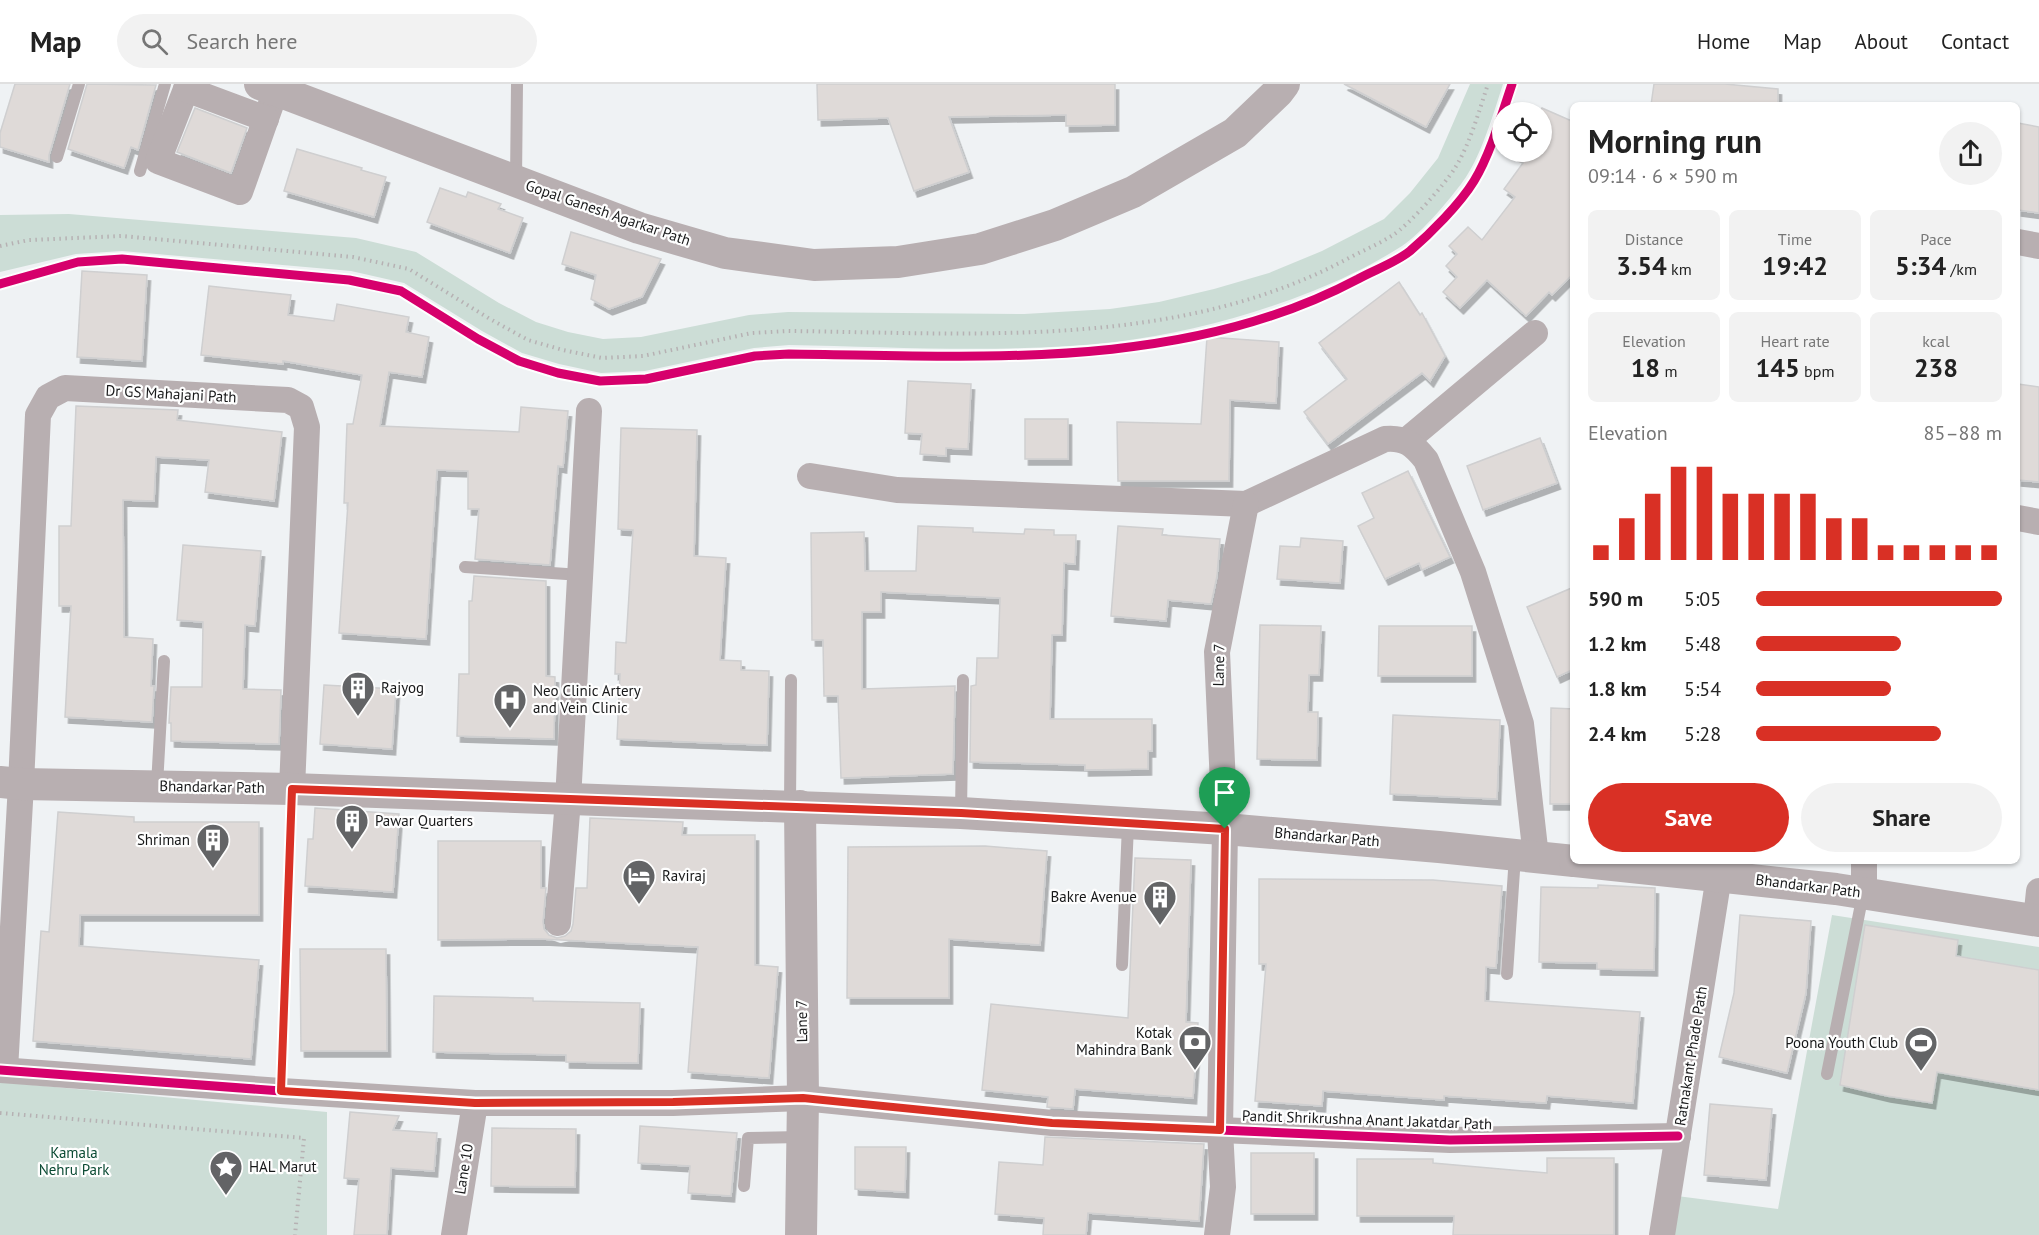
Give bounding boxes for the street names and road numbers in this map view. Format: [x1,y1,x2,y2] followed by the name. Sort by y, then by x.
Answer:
[523,175,693,250] street label: Gopal Ganesh Agarkar Path
[105,381,237,406] street label: Dr GS Mahajani Path
[1209,643,1228,687] street label: Lane 7
[159,776,265,797] street label: Bhandarkar Path
[1274,822,1380,851] street label: Bhandarkar Path
[1755,870,1862,901] street label: Bhandarkar Path
[1670,985,1711,1127] street label: Ratnakant Phade Path
[792,999,811,1043] street label: Lane 7
[1242,1106,1493,1133] street label: Pandit Shrikrushna Anant Jakatdar Path
[450,1142,477,1196] street label: Lane 10

